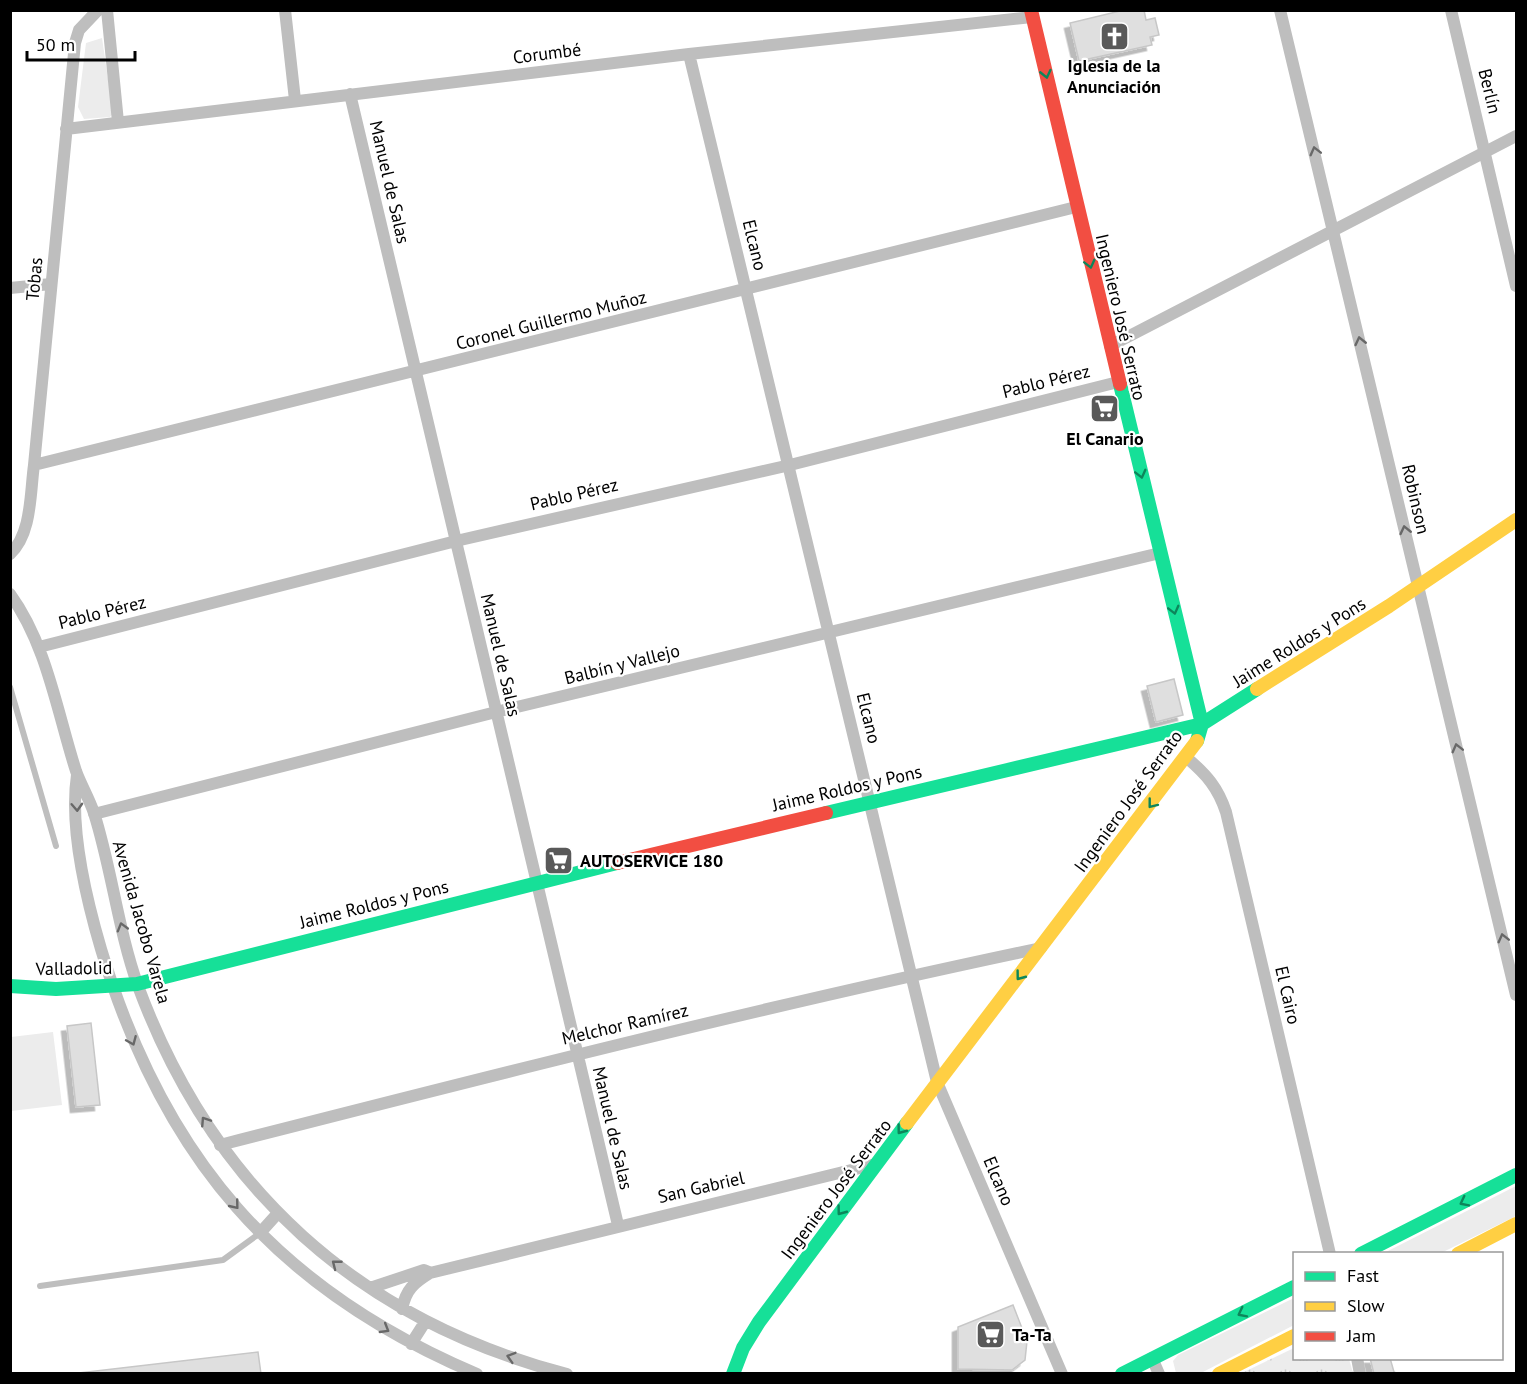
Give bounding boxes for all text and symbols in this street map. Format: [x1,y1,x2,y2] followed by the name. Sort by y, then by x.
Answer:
[1098,20,1130,52] church icon: Iglesia de la Anunciación
[27,24,135,62] scale bar
[36,33,75,56] text: 50 m
[512,37,582,69] street label: Corumbé
[1067,54,1161,98] place label: Iglesia de la Anunciación
[1473,66,1507,116] street label: Berlín
[1038,69,1051,79] one-way arrow
[365,118,415,246] street label: Manuel de Salas
[1309,146,1322,156] one-way arrow
[738,217,772,273] street label: Elcano
[1091,232,1151,402] street label: Ingeniero José Serrato
[21,256,47,302] street label: Tobas
[1083,258,1096,268] one-way arrow
[453,285,649,355] street label: Coronel Guillermo Muñoz
[1355,336,1368,346] one-way arrow
[1000,359,1092,403] street label: Pablo Pérez
[1089,393,1121,425] supermarket icon: El Canario
[1066,427,1144,450] place label: El Canario
[1397,462,1435,536] street label: Robinson
[1133,468,1146,478] one-way arrow
[528,473,620,515] street label: Pablo Pérez
[1399,526,1412,536] one-way arrow
[56,590,148,634] street label: Pablo Pérez
[476,591,526,719] street label: Manuel de Salas
[1227,592,1370,693] street label: Jaime Roldos y Pons
[1167,605,1180,615] one-way arrow
[562,639,682,689] street label: Balbín y Vallejo
[852,690,886,746] street label: Elcano
[1069,725,1187,877] street label: Ingeniero José Serrato
[1451,743,1464,753] one-way arrow
[769,760,924,817] street label: Jaime Roldos y Pons
[1148,797,1159,808] one-way arrow
[70,802,83,811] one-way arrow
[108,838,176,1006] street label: Avenida Jacobo Varela
[543,844,575,876] supermarket icon: AUTOSERVICE 180
[580,849,723,872] place label: AUTOSERVICE 180
[296,874,451,934] street label: Jaime Roldos y Pons
[116,923,129,933] one-way arrow
[1497,933,1510,943] one-way arrow
[34,956,113,980] street label: Valladolid
[1270,964,1306,1026] street label: El Cairo
[1017,969,1028,980] one-way arrow
[559,998,691,1050] street label: Melchor Ramírez
[125,1034,137,1045] one-way arrow
[588,1064,638,1192] street label: Manuel de Salas
[776,1114,896,1264] street label: Ingeniero José Serrato
[201,1117,212,1128] one-way arrow
[898,1124,909,1135] one-way arrow
[978,1153,1020,1209] street label: Elcano
[655,1166,747,1208] street label: San Gabriel
[1460,1194,1471,1206] one-way arrow
[228,1199,239,1210] one-way arrow
[837,1204,848,1215] one-way arrow
[1293,1252,1503,1360] legend
[332,1261,343,1272] one-way arrow
[1347,1264,1379,1287] text: Fast
[1347,1294,1385,1317] text: Slow
[1238,1306,1249,1317] one-way arrow
[975,1318,1007,1350] supermarket icon: Ta-Ta
[379,1322,389,1334] one-way arrow
[1012,1323,1052,1346] place label: Ta-Ta
[1346,1324,1376,1347] text: Jam
[506,1352,517,1364] one-way arrow

